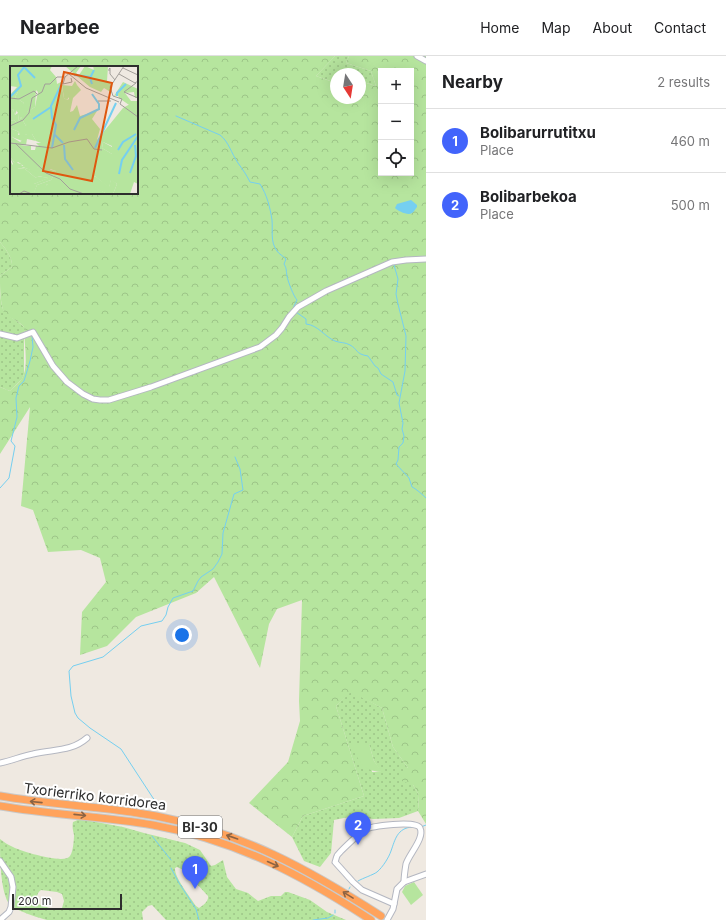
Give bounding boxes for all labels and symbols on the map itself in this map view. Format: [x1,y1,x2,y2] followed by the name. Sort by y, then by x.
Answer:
[10,66,138,194] inset map
[330,68,366,104] north arrow
[172,625,192,645] your location
[23,779,167,813] street label: Txorierriko korridorea
[30,798,43,805] one-way arrow
[73,811,86,819] one-way arrow
[345,812,371,845] pin: 2
[178,816,222,838] road number: BI-30
[226,833,239,840] one-way arrow
[182,856,208,889] pin: 1
[267,860,279,868] one-way arrow
[342,890,354,898] one-way arrow
[12,892,122,911] scale bar

